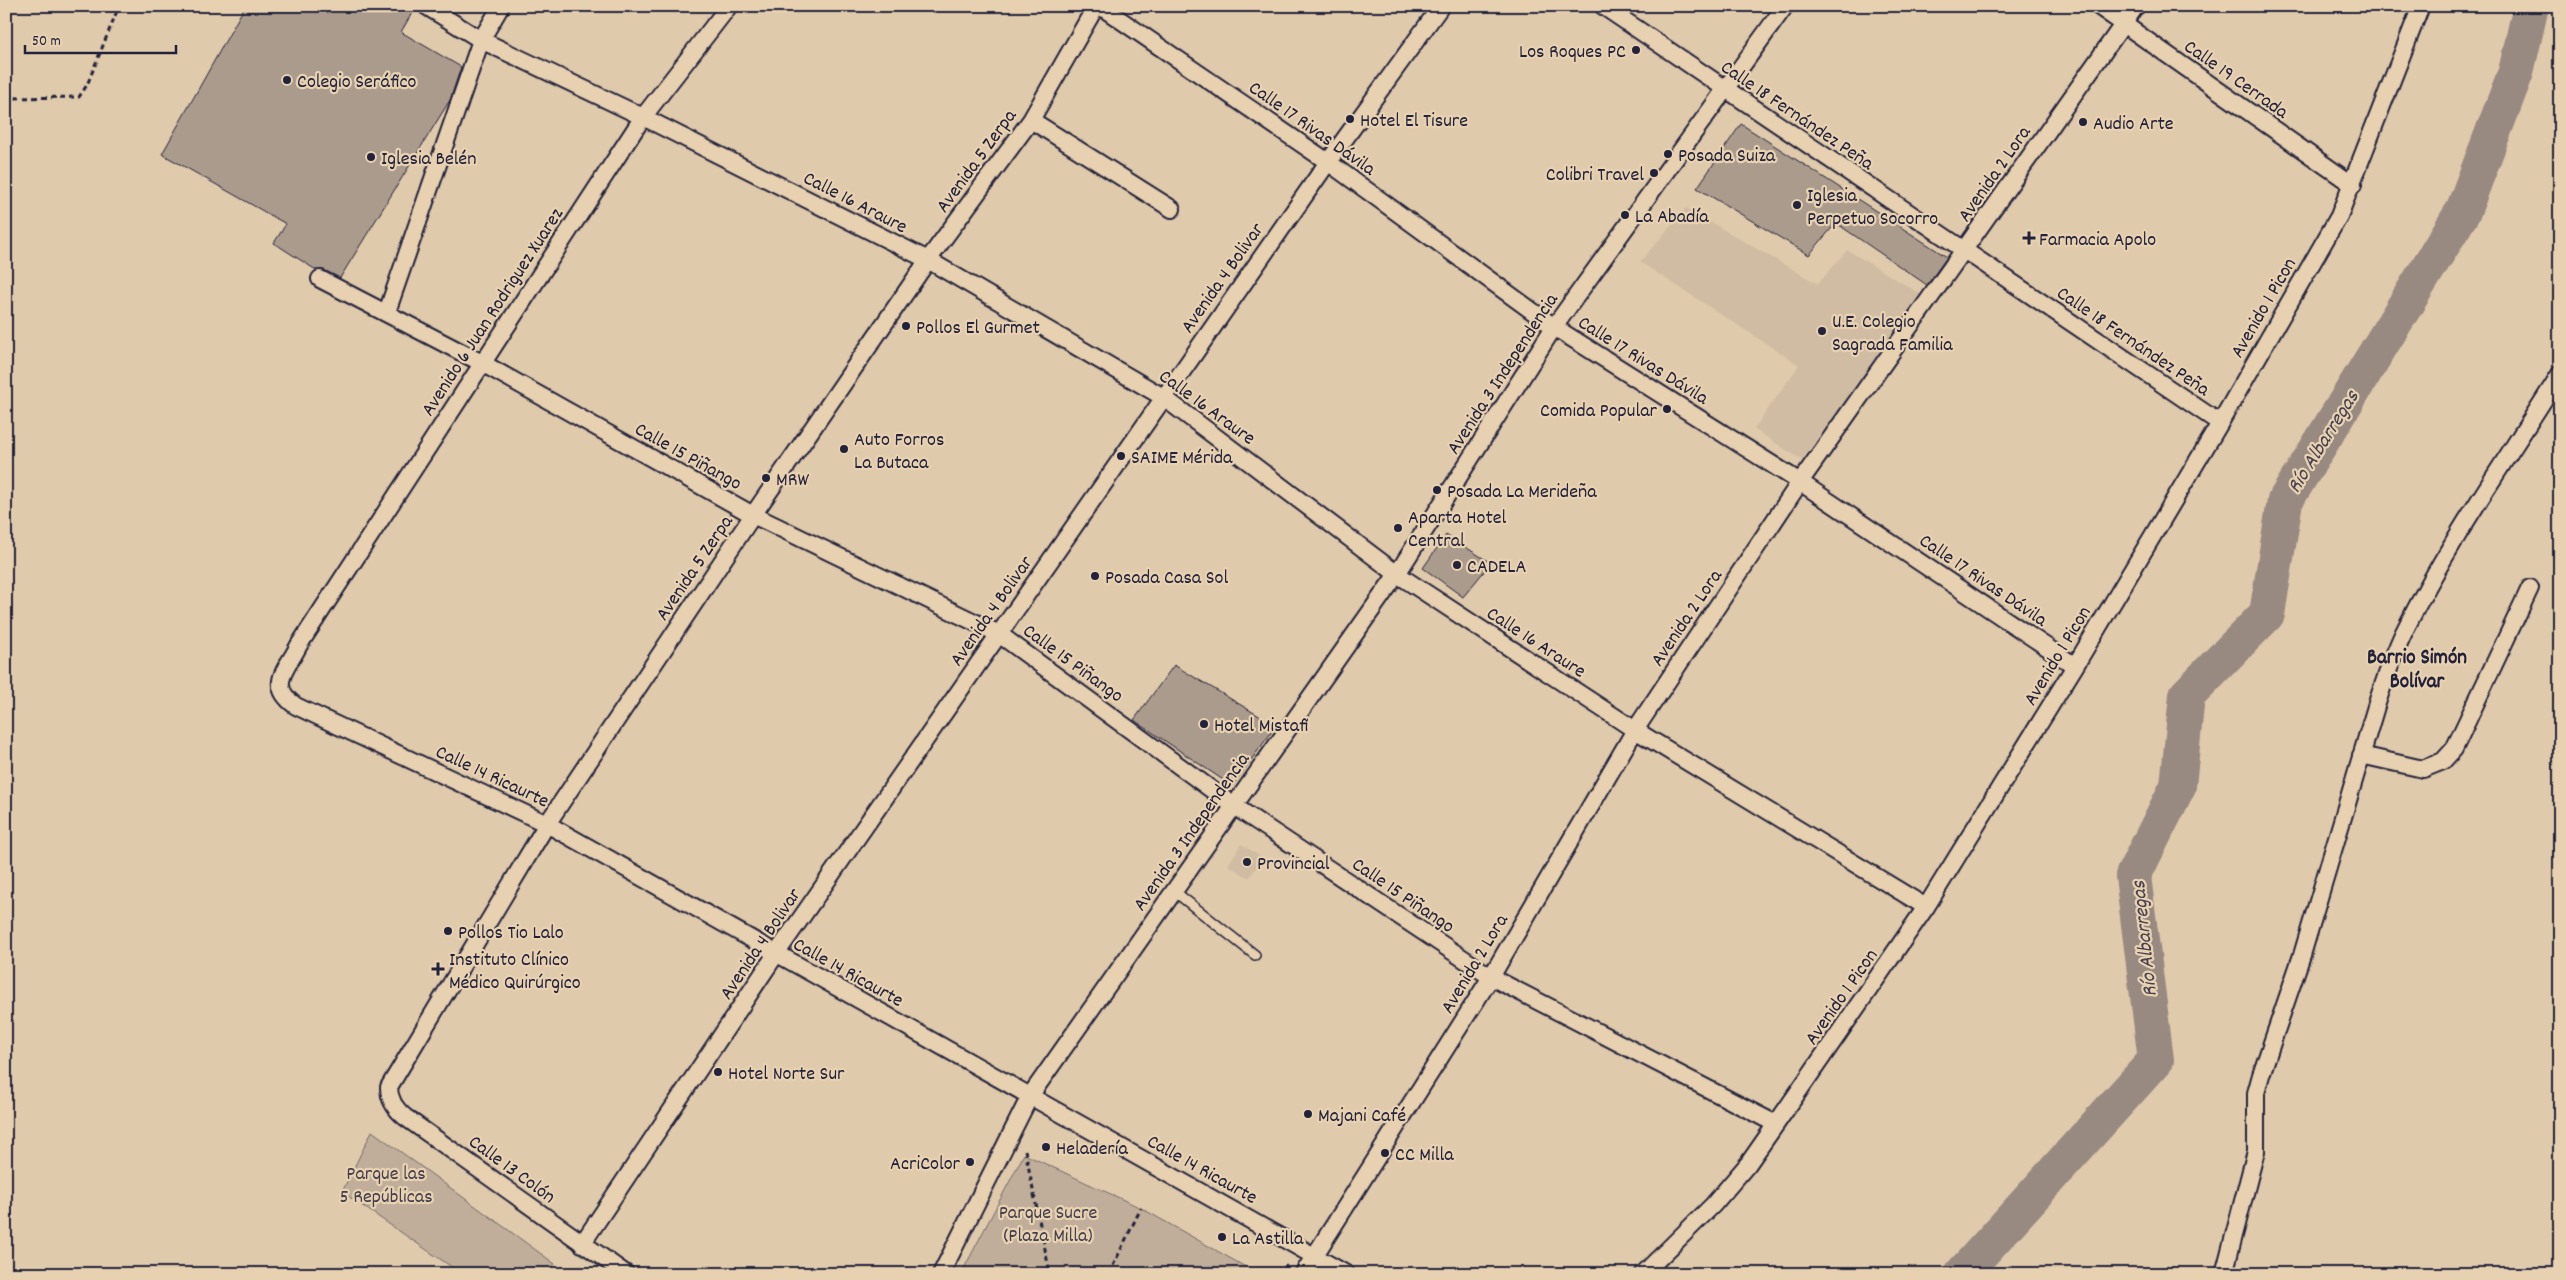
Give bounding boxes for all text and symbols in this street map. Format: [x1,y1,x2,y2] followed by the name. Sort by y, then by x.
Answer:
[25,22,176,54] scale bar
[32,31,61,53] text: 50 m
[2177,34,2294,127] street label: Calle 19 Cerrada
[1519,39,1626,67] place label: Los Roques PC
[1630,44,1642,56] marker: Los Roques PC
[1714,55,1879,179] street label: Calle 18 Fernández Peña
[297,69,417,97] place label: Colegio Seráfico
[281,74,293,86] marker: Colegio Seráfico
[1242,75,1381,184] street label: Calle 17 Rivas Dávila
[930,104,1025,219] street label: Avenida 5 Zerpa
[1360,108,1468,136] place label: Hotel El Tisure
[2093,111,2174,139] place label: Audio Arte
[1344,113,1356,125] marker: Hotel El Tisure
[2077,116,2089,128] marker: Audio Arte
[1952,121,2039,228] street label: Avenida 2 Lora
[1678,143,1776,171] place label: Posada Suiza
[381,146,476,174] place label: Iglesia Belén
[1662,148,1674,160] marker: Posada Suiza
[365,151,377,163] marker: Iglesia Belén
[1546,162,1644,190] place label: Colibri Travel
[798,165,912,242] street label: Calle 16 Araure
[1648,167,1660,179] marker: Colibri Travel
[1807,183,1938,234] place label: Iglesia Perpetuo Socorro
[1791,199,1803,211] marker: Iglesia Perpetuo Socorro
[415,203,572,422] street label: Avenido 6 Juan Rodriguez Xuarez
[1635,204,1709,232] place label: La Abadía
[1619,209,1631,221] marker: La Abadía
[1175,217,1272,340] street label: Avenida 4 Bolivar
[2039,227,2156,255] place label: Farmacia Apolo
[2023,232,2035,244] marker: Farmacia Apolo
[2225,253,2305,364] street label: Avenido 1 Picon
[2050,281,2215,405] street label: Calle 18 Fernández Peña
[1441,288,1567,461] street label: Avenida 3 Independencia
[1832,309,1953,360] place label: U.E. Colegio Sagrada Familia
[1572,310,1714,413] street label: Calle 17 Rivas Dávila
[916,315,1040,343] place label: Pollos El Gurmet
[900,320,912,332] marker: Pollos El Gurmet
[1816,325,1828,337] marker: U.E. Colegio Sagrada Familia
[1152,364,1261,453] street label: Calle 16 Araure
[2281,384,2369,500] water label: Río Albarregas
[1540,398,1658,426] place label: Comida Popular
[1661,403,1673,415] marker: Comida Popular
[629,417,746,499] street label: Calle 15 Piñango
[854,427,944,478] place label: Auto Forros La Butaca
[838,443,850,455] marker: Auto Forros La Butaca
[1131,445,1233,473] place label: SAIME Mérida
[1115,450,1127,462] marker: SAIME Mérida
[776,467,809,495] place label: MRW
[760,472,772,484] marker: MRW
[1447,479,1597,507] place label: Posada La Merideña
[1431,484,1443,496] marker: Posada La Merideña
[1408,505,1507,556] place label: Aparta Hotel Central
[650,510,741,627] street label: Avenida 5 Zerpa
[1392,522,1404,534] marker: Aparta Hotel Central
[1913,528,2053,635] street label: Calle 17 Rivas Dávila
[944,550,1041,673] street label: Avenida 4 Bolivar
[1467,554,1526,582] place label: CADELA
[1451,559,1463,571] marker: CADELA
[1645,564,1731,673] street label: Avenida 2 Lora
[1105,565,1228,593] place label: Posada Casa Sol
[1089,570,1101,582] marker: Posada Casa Sol
[1480,601,1591,686] street label: Calle 16 Araure
[2018,601,2099,712] street label: Avenido 1 Picon
[1016,618,1129,711] street label: Calle 15 Piñango
[2367,644,2467,698] district label: Barrio Simón Bolívar
[1214,713,1308,741] place label: Hotel Mistafi
[1198,718,1210,730] marker: Hotel Mistafi
[430,739,553,816] street label: Calle 14 Ricaurte
[1127,748,1258,917] street label: Avenida 3 Independencia
[1257,851,1330,879] place label: Provincial
[1345,852,1459,941] street label: Calle 15 Piñango
[1241,856,1253,868] marker: Provincial
[2125,878,2167,998] water label: Río Albarregas
[714,883,810,1006] street label: Avenida 4 Bolivar
[1435,909,1517,1020] street label: Avenida 2 Lora
[458,920,564,948] place label: Pollos Tio Lalo
[442,925,454,937] marker: Pollos Tio Lalo
[787,932,908,1016] street label: Calle 14 Ricaurte
[1799,944,1886,1052] street label: Avenido 1 Picon
[449,947,581,998] place label: Instituto Clínico Médico Quirúrgico
[431,962,445,976] marker: Instituto Clínico Médico Quirúrgico
[728,1061,845,1089] place label: Hotel Norte Sur
[712,1066,724,1078] marker: Hotel Norte Sur
[1318,1103,1406,1131] place label: Majani Café
[1302,1108,1314,1120] marker: Majani Café
[462,1129,561,1212] street label: Calle 13 Colón
[1141,1129,1262,1213] street label: Calle 14 Ricaurte
[1056,1136,1128,1164] place label: Heladería
[1040,1141,1052,1153] marker: Heladería
[1395,1142,1454,1170] place label: CC Milla
[1379,1147,1391,1159] marker: CC Milla
[890,1151,961,1179] place label: AcriColor
[964,1156,976,1168] marker: AcriColor
[339,1161,433,1212] park label: Parque las 5 Repúblicas
[999,1200,1097,1251] park label: Parque Sucre (Plaza Milla)
[1232,1226,1304,1254] place label: La Astilla
[1216,1231,1228,1243] marker: La Astilla

